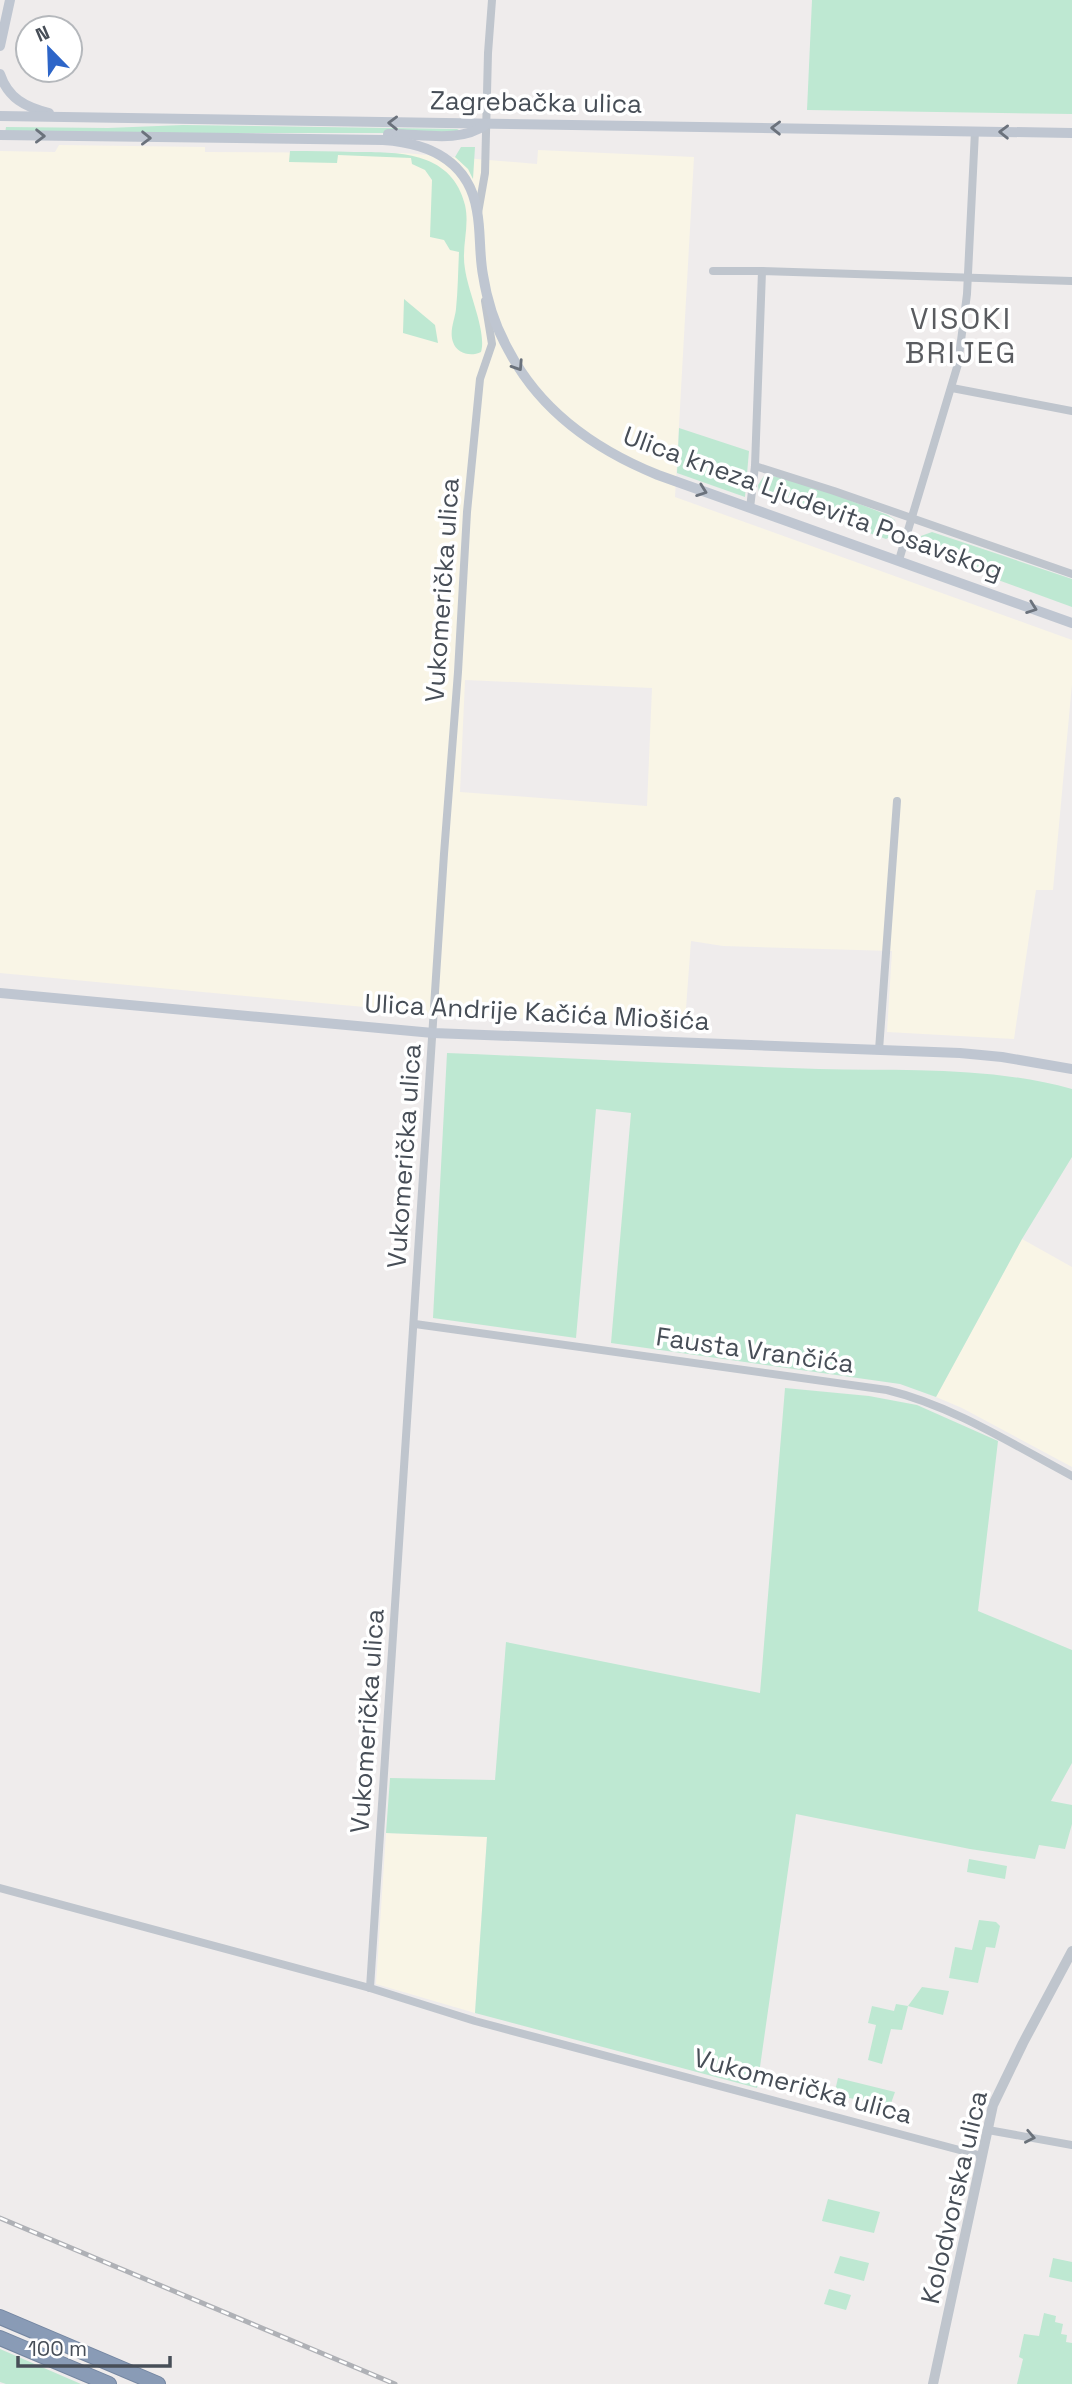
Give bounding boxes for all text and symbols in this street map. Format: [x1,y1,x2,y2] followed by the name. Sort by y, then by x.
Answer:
[14,14,84,84] north arrow
[32,20,53,48] text: N
[430,83,643,121] street label: Zagrebačka ulica
[387,116,398,131] one-way arrow
[771,120,781,136] one-way arrow
[998,124,1009,140] one-way arrow
[35,128,46,144] one-way arrow
[141,130,152,146] one-way arrow
[905,299,1017,372] district label: VISOKI BRIJEG
[510,358,522,371] one-way arrow
[618,418,1008,588] street label: Ulica kneza Ljudevita Posavskog
[417,477,467,703] street label: Vukomerička ulica
[695,482,707,496] one-way arrow
[1026,600,1038,614] one-way arrow
[364,986,711,1038] street label: Ulica Andrije Kačića Miošića
[379,1043,429,1269] street label: Vukomerička ulica
[654,1319,856,1381] street label: Fausta Vrančića
[342,1608,392,1834] street label: Vukomerička ulica
[690,2040,916,2132] street label: Vukomerička ulica
[913,2087,995,2307] street label: Kolodvorska ulica
[1024,2129,1036,2144] one-way arrow
[18,2324,170,2368] scale bar
[28,2335,87,2362] text: 100 m

